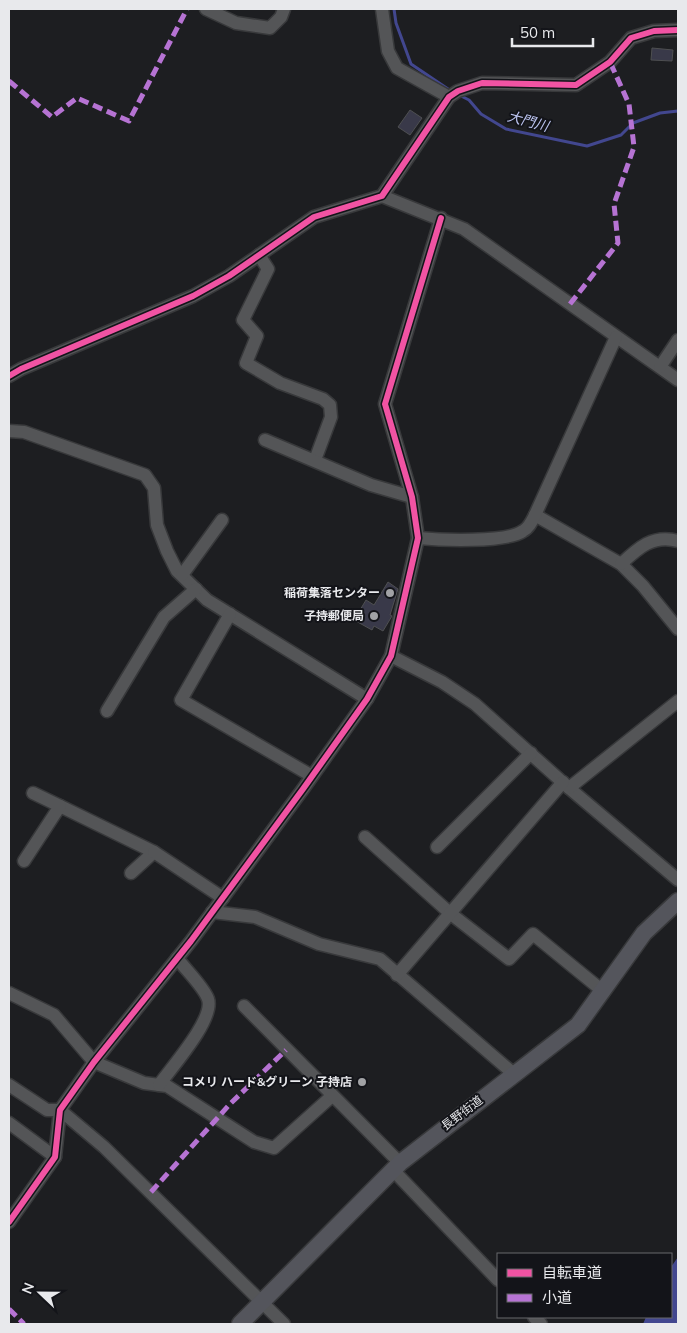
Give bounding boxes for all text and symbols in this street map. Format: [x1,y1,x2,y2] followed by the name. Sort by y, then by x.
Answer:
[512,15,593,47] scale bar
[520,23,555,42] text: 50 m
[505,107,553,136] water label: 大門川
[284,585,380,600] place label: 稲荷集落センター
[384,587,396,599] marker: 稲荷集落センター
[304,608,364,623] place label: 子持郵便局
[368,610,380,622] marker: 子持郵便局
[182,1074,352,1089] place label: コメリ ハード&グリーン 子持店
[356,1076,368,1088] marker: コメリ ハード&グリーン 子持店
[438,1092,485,1133] street label: 長野街道
[497,1253,672,1318] legend
[542,1263,602,1282] text: 自転車道
[15,1268,65,1318] north arrow
[18,1280,38,1296] text: N
[542,1288,572,1307] text: 小道

